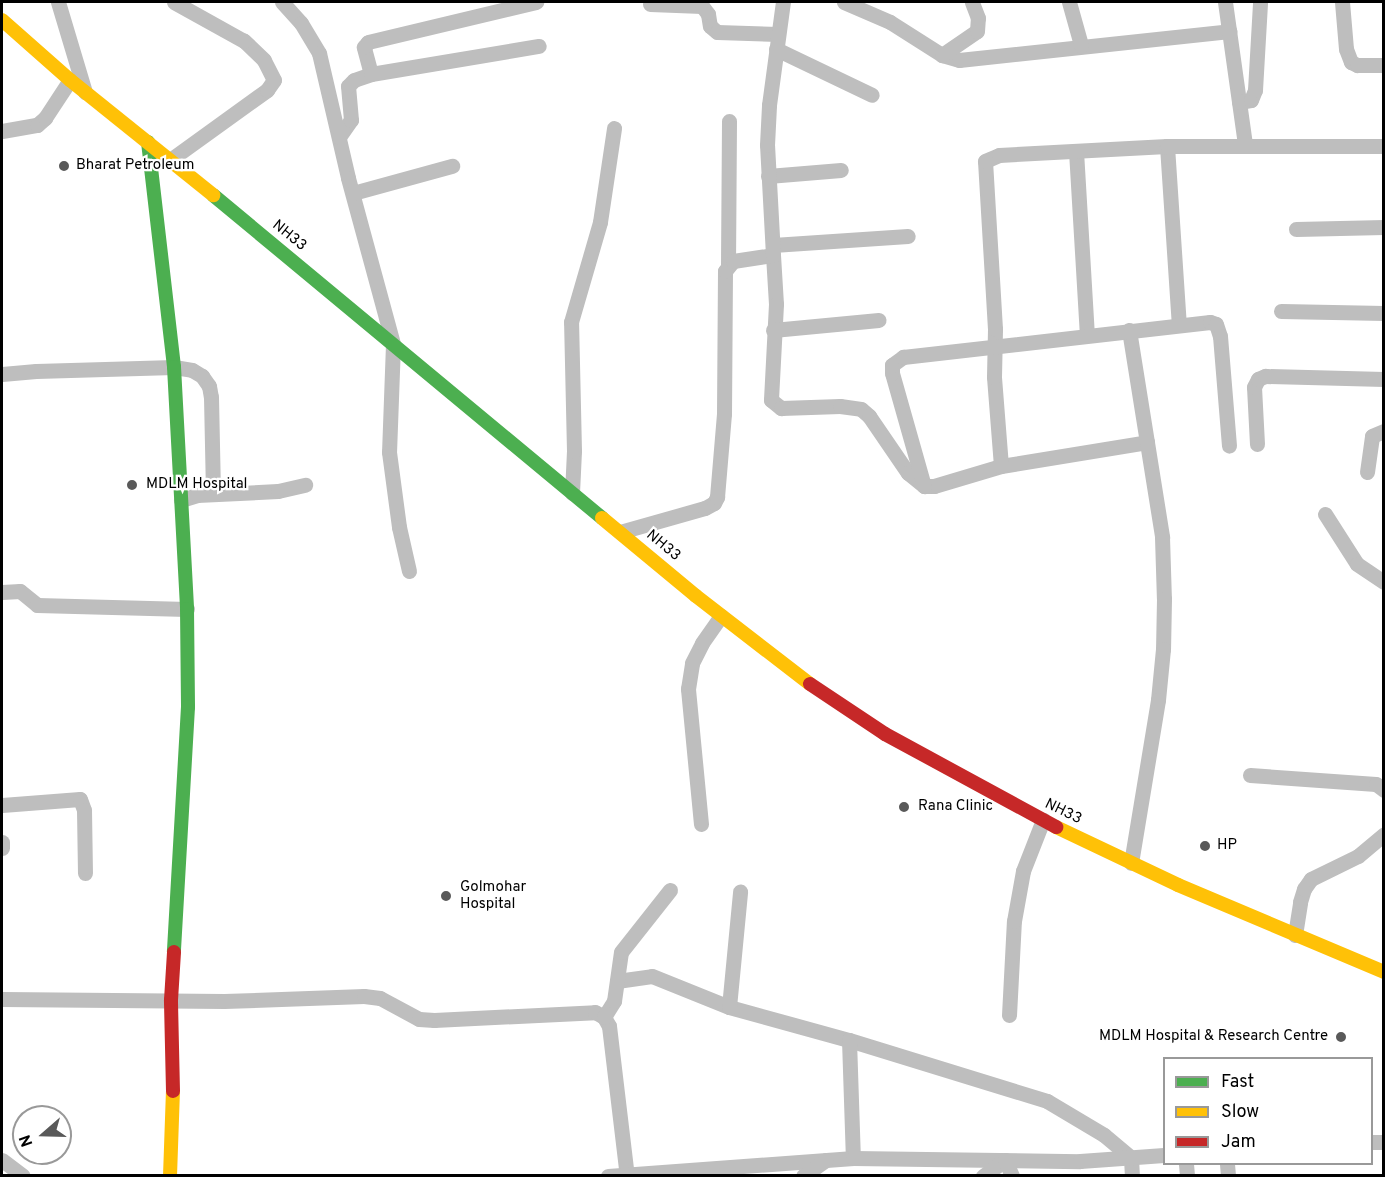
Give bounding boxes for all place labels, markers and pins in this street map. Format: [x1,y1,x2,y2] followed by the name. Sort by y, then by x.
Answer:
[76,157,194,175] place label: Bharat Petroleum
[57,159,71,173] marker: Bharat Petroleum
[123,476,141,494] marker: MDLM Hospital
[146,476,248,494] place label: MDLM Hospital
[895,798,913,816] marker: Rana Clinic
[918,798,993,816] place label: Rana Clinic
[1217,837,1237,855] place label: HP
[1198,839,1212,853] marker: HP
[460,878,526,913] place label: Golmohar Hospital
[437,887,455,905] marker: Golmohar Hospital
[1099,1028,1328,1046] place label: MDLM Hospital & Research Centre
[1332,1028,1350,1046] marker: MDLM Hospital & Research Centre

